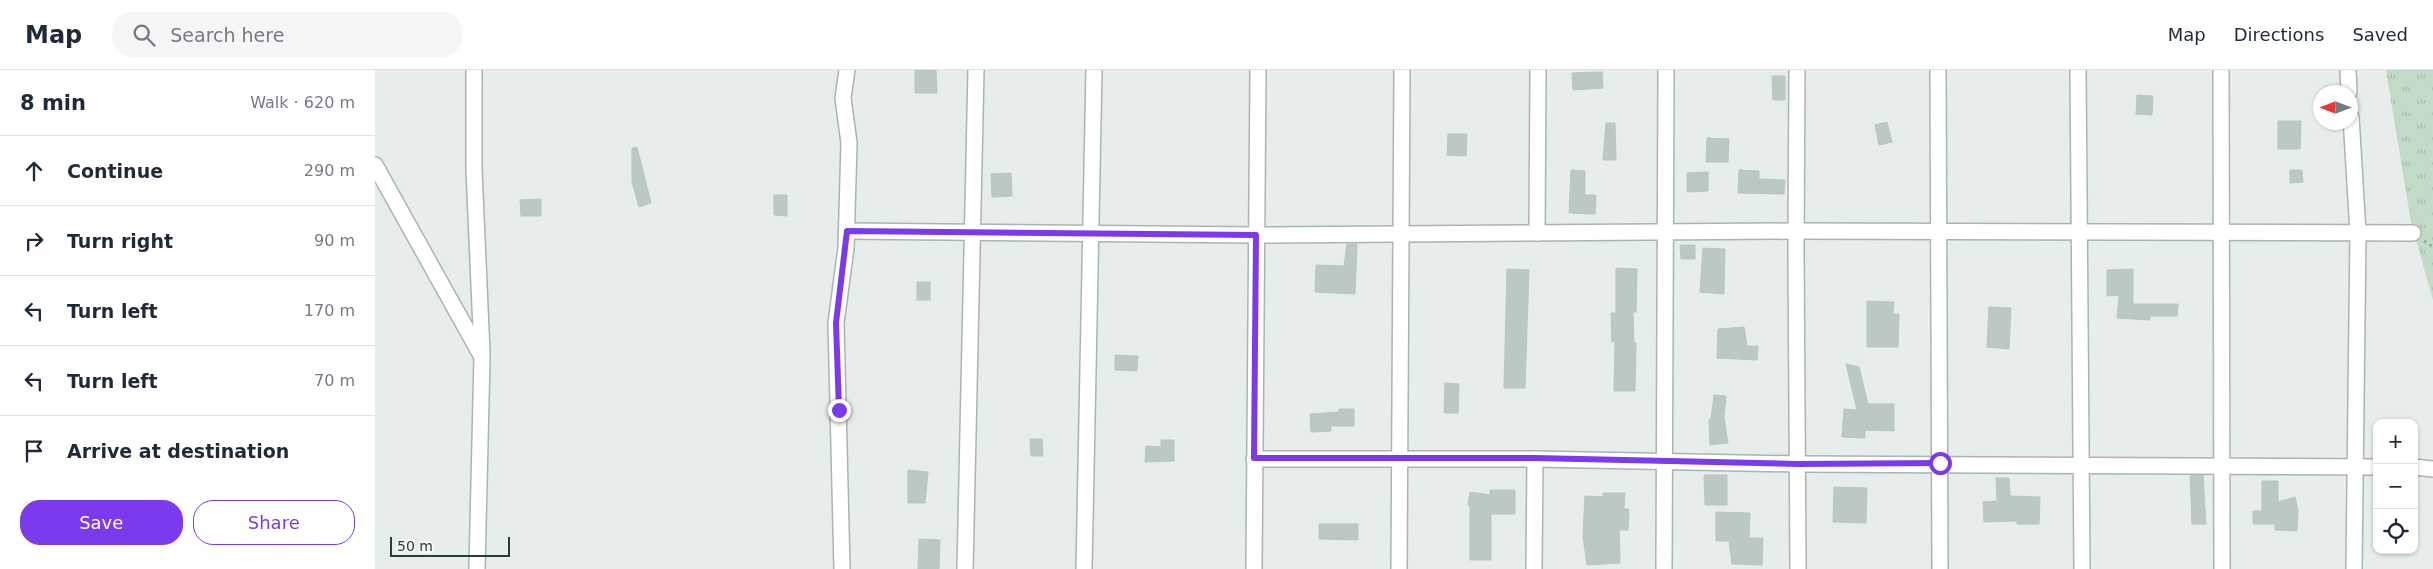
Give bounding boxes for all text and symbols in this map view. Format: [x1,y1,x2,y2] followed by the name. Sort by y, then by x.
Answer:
[112,12,462,57] search box
[25,21,82,49] text: Map
[130,21,158,49] icon: search
[170,24,284,46] text: Search here
[2168,24,2206,45] text: Map
[2234,24,2324,45] text: Directions
[2352,24,2408,45] text: Saved
[2313,85,2358,130] north arrow
[20,91,86,115] text: 8 min
[250,93,355,112] text: Walk · 620 m
[20,157,48,185] icon: ahead
[67,160,163,182] text: Continue
[304,161,355,180] text: 290 m
[20,227,48,255] icon: right
[67,230,173,252] text: Turn right
[314,231,355,250] text: 90 m
[20,297,48,325] icon: left
[67,300,158,322] text: Turn left
[304,301,355,320] text: 170 m
[20,367,48,395] icon: left
[67,370,158,392] text: Turn left
[314,371,355,390] text: 70 m
[828,399,851,422] route end
[2373,419,2418,554] map controls
[2373,419,2418,464] button: +
[20,437,48,465] icon: arrive
[67,440,289,462] text: Arrive at destination
[1929,452,1952,475] route start
[2373,464,2418,509] button: −
[20,500,183,545] button: Save
[193,500,355,545] button: Share
[2373,509,2418,554] button: locate
[390,534,510,557] scale bar
[397,538,433,554] text: 50 m

